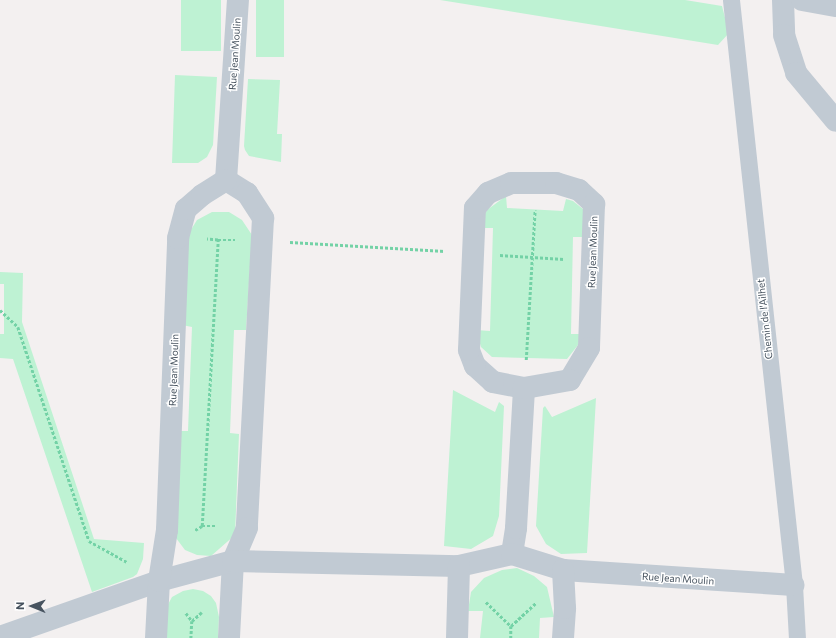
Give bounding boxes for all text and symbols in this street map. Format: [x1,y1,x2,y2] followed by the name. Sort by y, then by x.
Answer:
[226,17,244,91] street label: Rue Jean Moulin
[586,216,600,288] street label: Rue Jean Moulin
[755,278,775,360] street label: Chemin de l'Ailhet
[167,334,181,406] street label: Rue Jean Moulin
[641,570,715,588] street label: Rue Jean Moulin
[12,586,52,626] north arrow
[13,602,26,610] text: N

